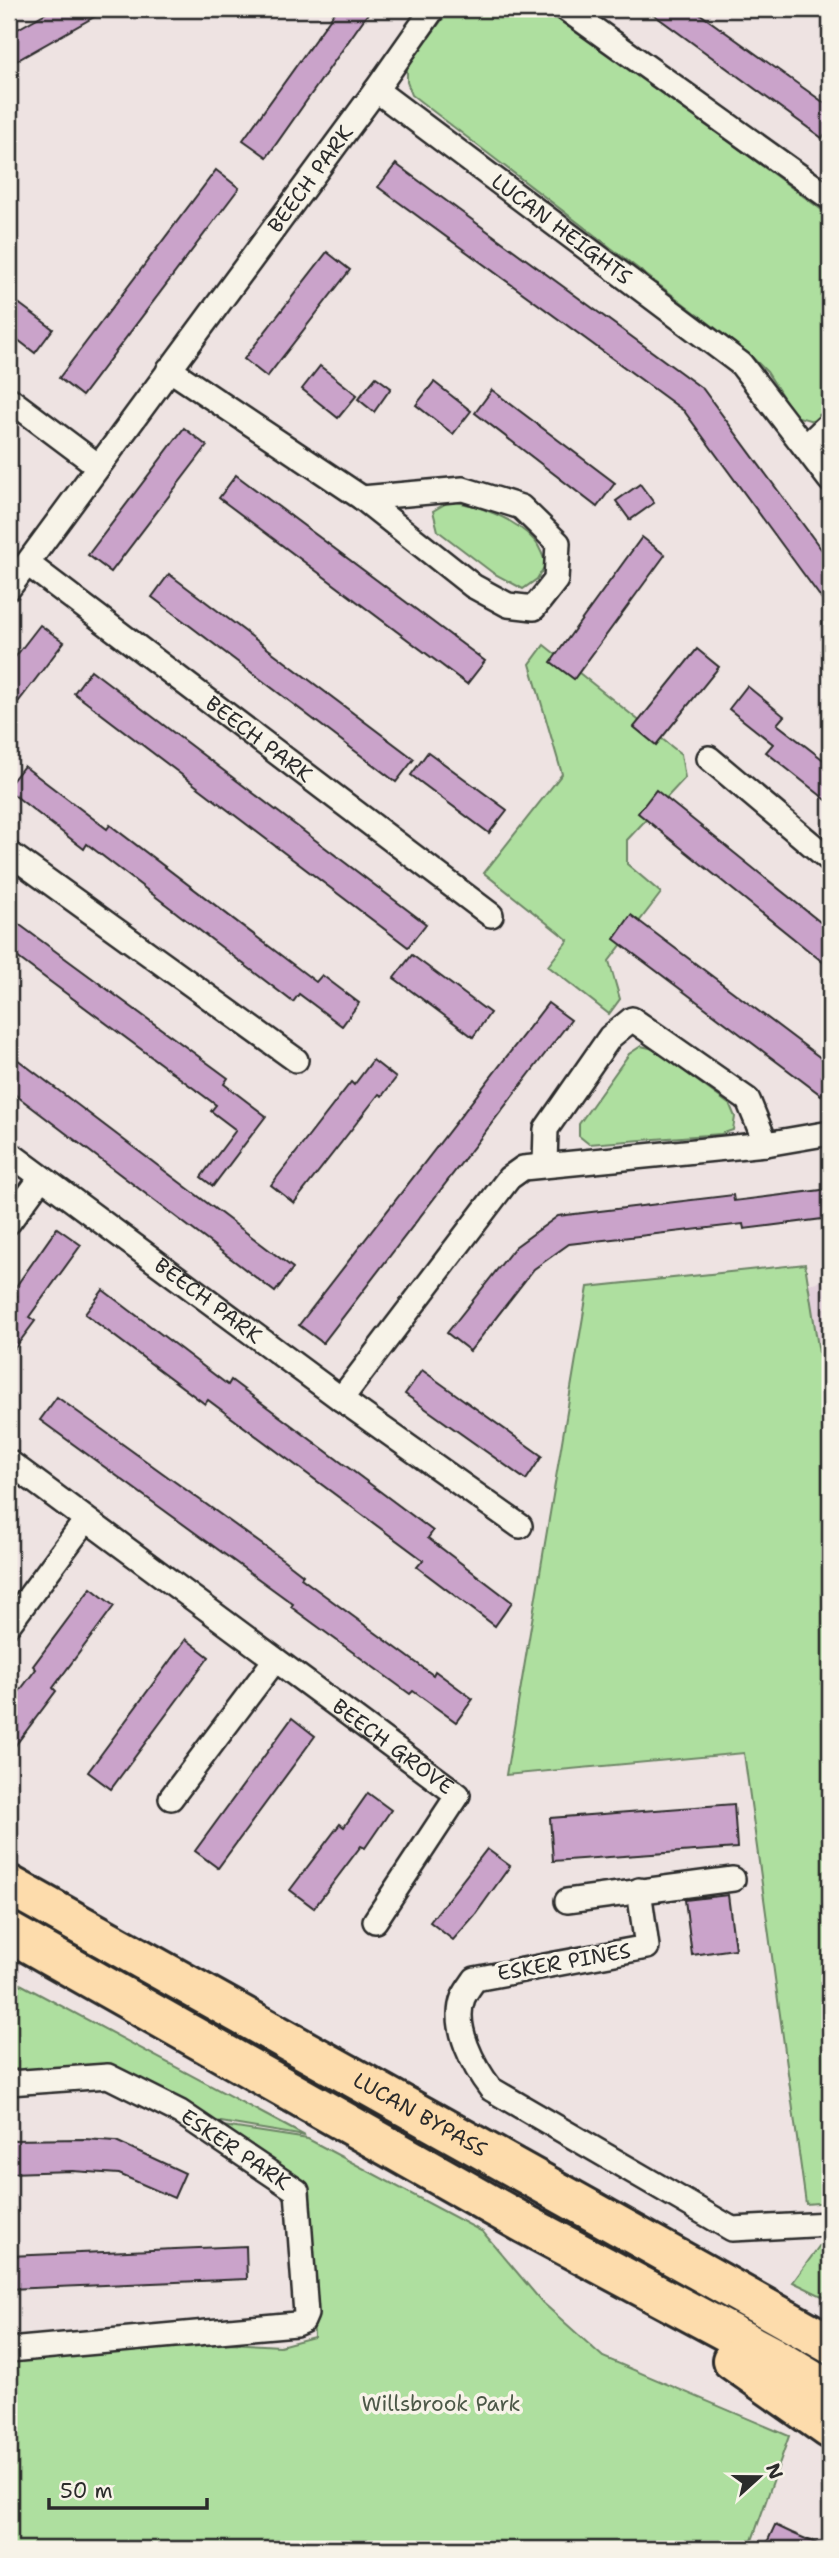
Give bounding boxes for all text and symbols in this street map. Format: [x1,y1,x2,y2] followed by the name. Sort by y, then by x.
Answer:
[261,119,360,239] street label: BEECH PARK
[486,167,637,291] street label: LUCAN HEIGHTS
[200,690,319,789] street label: BEECH PARK
[149,1251,268,1350] street label: BEECH PARK
[326,1692,459,1801] street label: BEECH GROVE
[495,1936,633,1988] street label: ESKER PINES
[348,2066,492,2164] street label: LUCAN BYPASS
[175,2103,296,2197] street label: ESKER PARK
[361,2390,521,2418] park label: Willsbrook Park
[724,2442,794,2512] north arrow
[760,2460,789,2483] text: N
[49,2467,206,2511] scale bar
[60,2477,113,2505] text: 50 m

